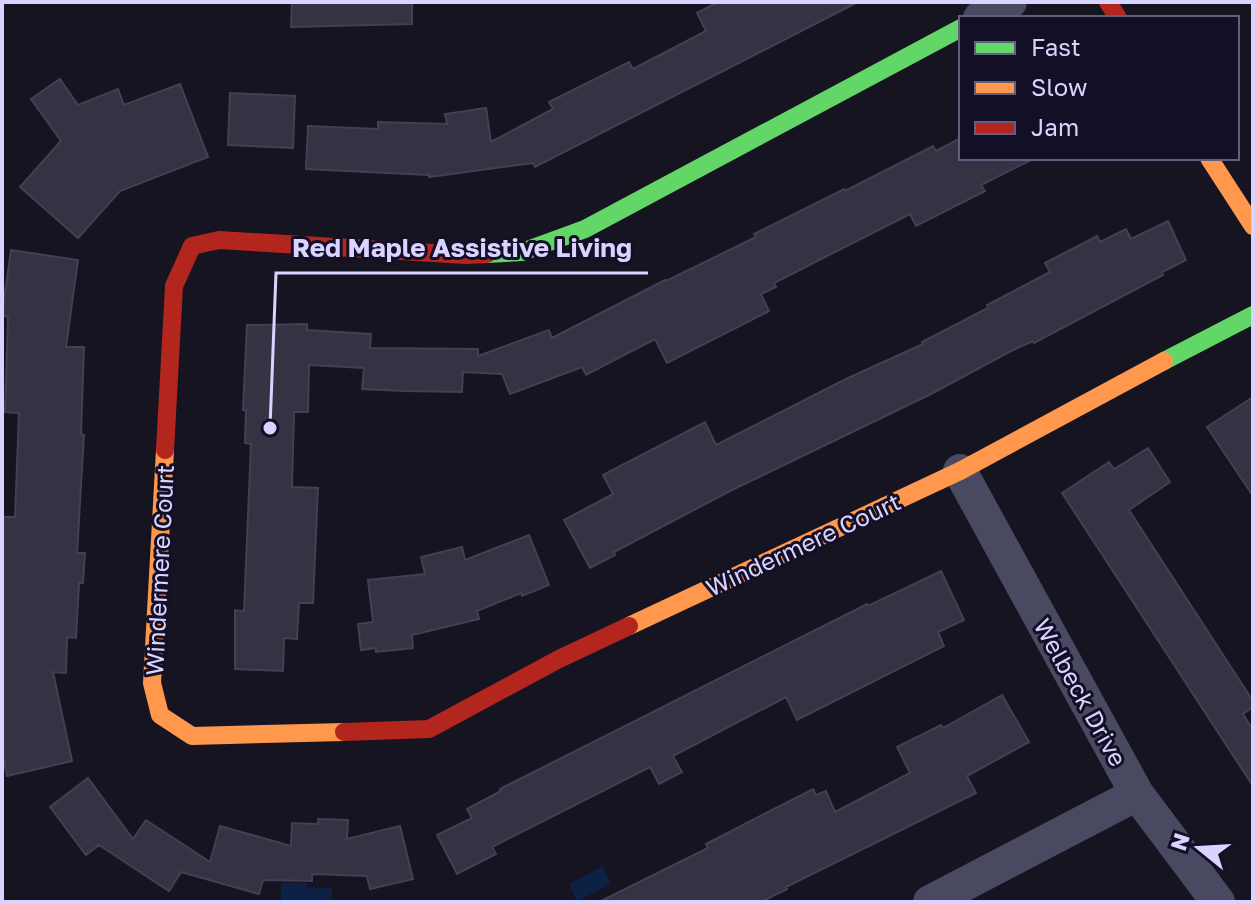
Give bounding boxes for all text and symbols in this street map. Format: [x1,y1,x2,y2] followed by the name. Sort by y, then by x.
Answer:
[959,16,1239,160] legend
[1031,32,1081,61] text: Fast
[1031,72,1087,101] text: Slow
[1031,112,1079,141] text: Jam
[276,223,648,273] callout: Red Maple Assistive Living
[292,232,632,263] text: Red Maple Assistive Living
[139,464,179,676] street label: Windermere Court
[701,486,905,602] street label: Windermere Court
[1028,613,1134,771] street label: Welbeck Drive
[1159,808,1239,888] north arrow
[1164,830,1195,854] text: N

